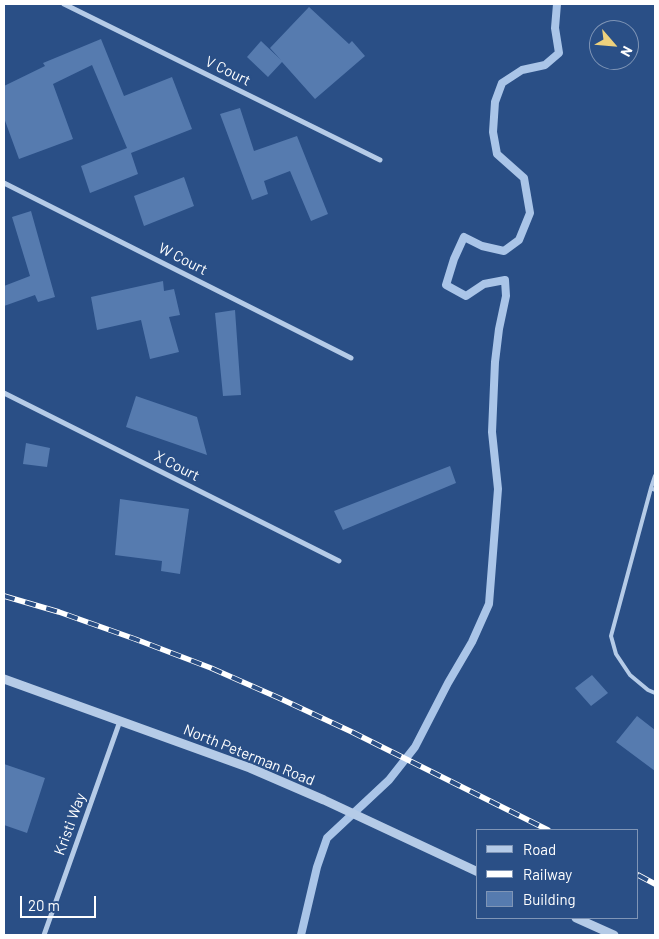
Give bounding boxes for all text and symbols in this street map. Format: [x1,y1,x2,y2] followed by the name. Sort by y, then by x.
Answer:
[589,20,639,70] north arrow
[617,44,637,60] text: N
[202,52,254,90] street label: V Court
[155,239,211,279] street label: W Court
[151,447,203,485] street label: X Court
[181,720,317,790] street label: North Peterman Road
[50,790,90,858] street label: Kristi Way
[477,829,639,919] legend
[523,840,556,858] text: Road
[523,865,572,883] text: Railway
[22,886,99,918] scale bar
[523,890,576,908] text: Building
[28,896,60,914] text: 20 m

